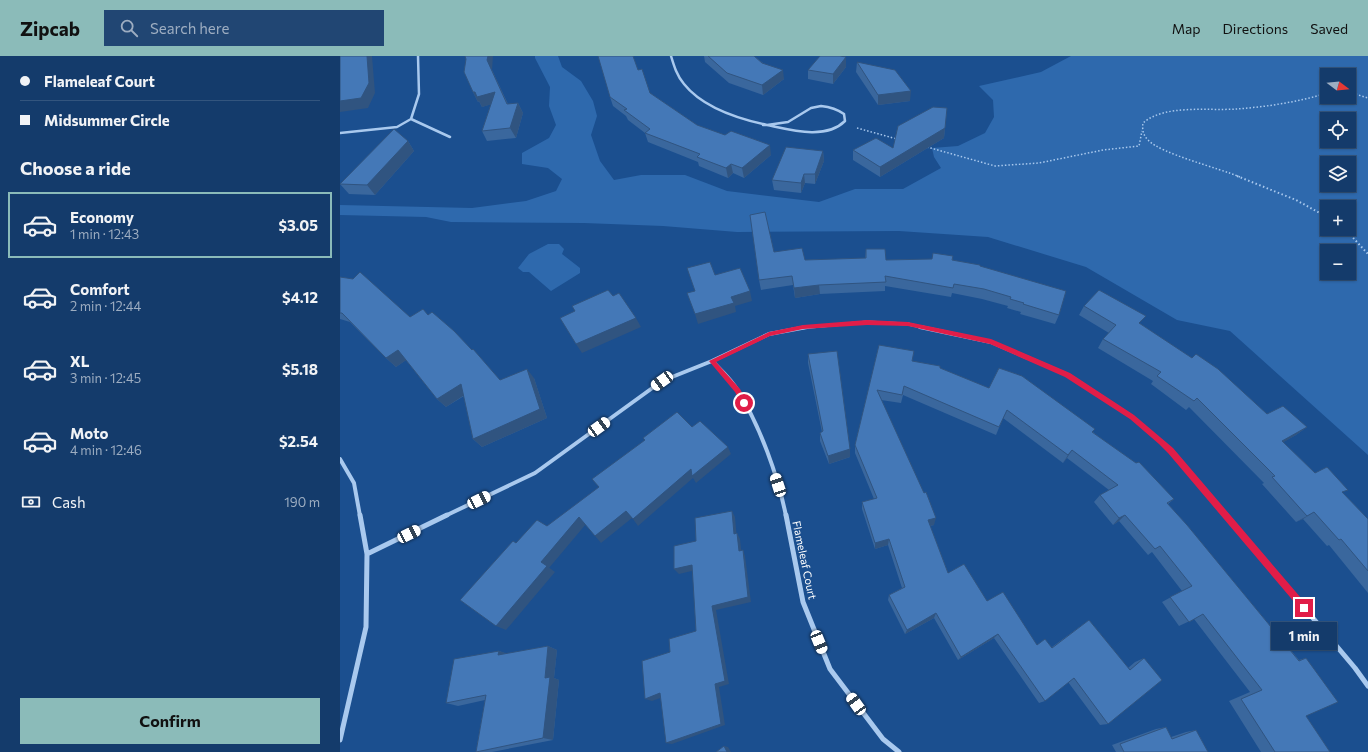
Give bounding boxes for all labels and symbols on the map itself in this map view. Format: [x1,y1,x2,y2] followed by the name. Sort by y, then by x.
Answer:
[1320,68,1356,104] north arrow
[649,369,675,393] car
[735,394,753,412] route start
[586,415,612,439] car
[769,472,787,498] car
[466,489,492,511] car
[790,519,820,601] street label: Flameleaf Court
[396,523,422,545] car
[1295,599,1313,617] route end
[1271,622,1337,650] callout: 1 min
[809,629,829,655] car
[844,691,868,717] car

